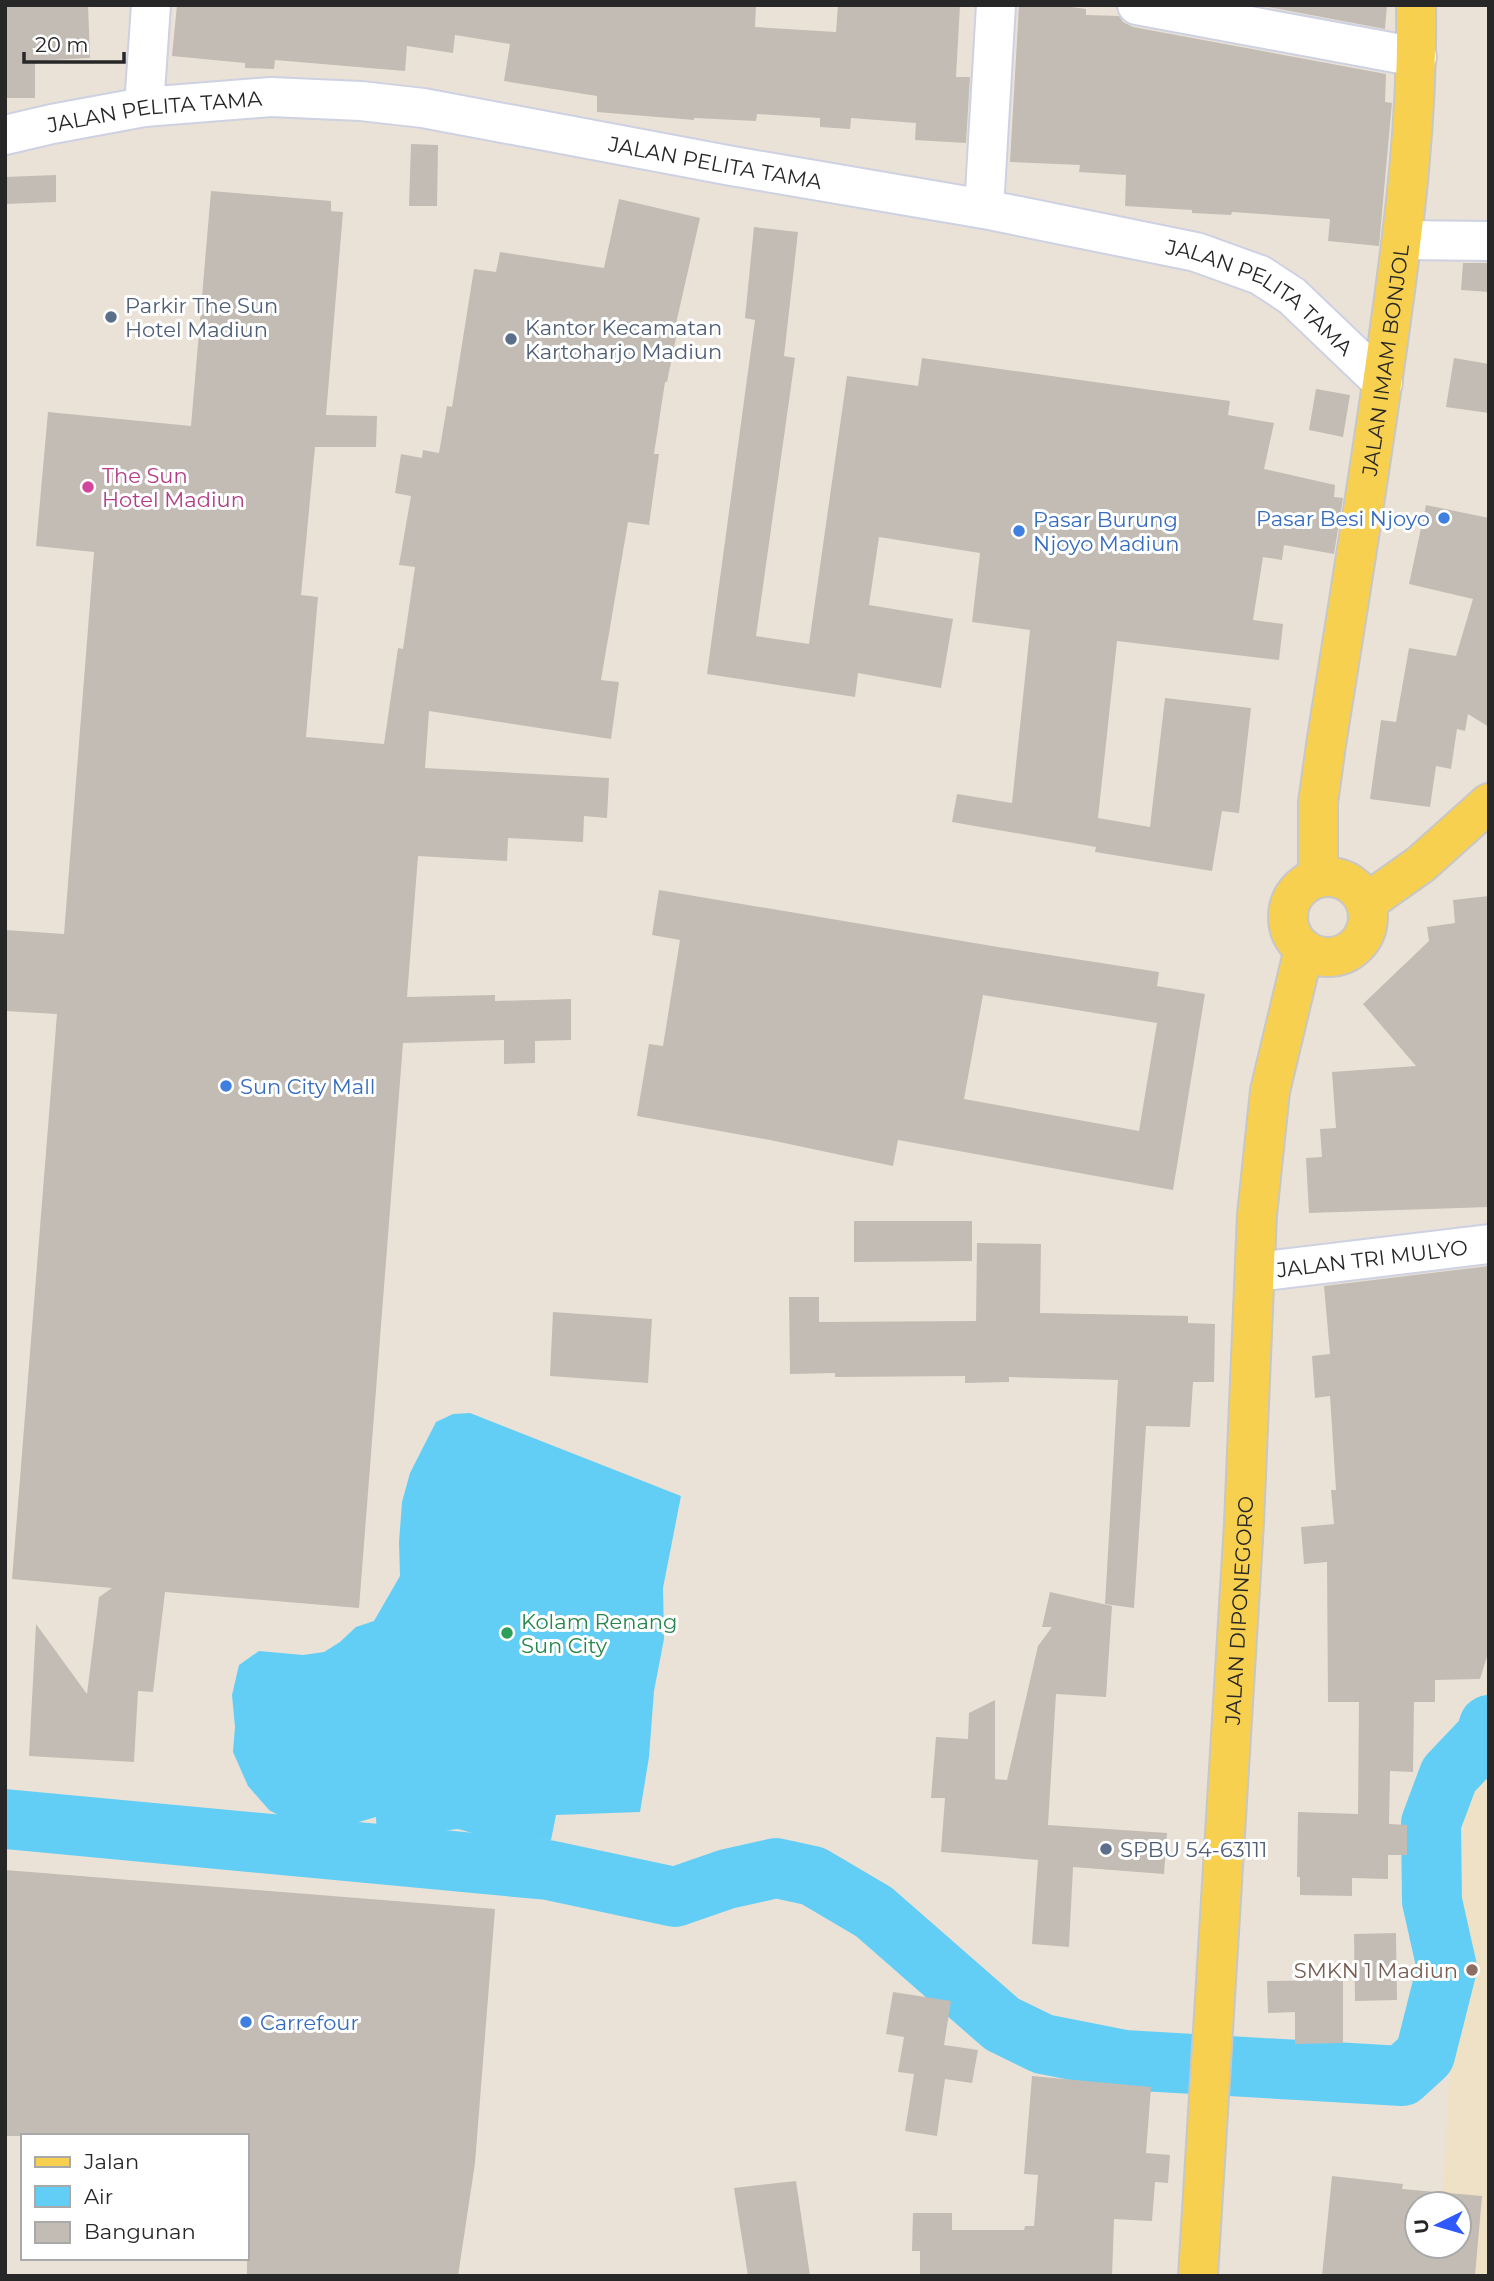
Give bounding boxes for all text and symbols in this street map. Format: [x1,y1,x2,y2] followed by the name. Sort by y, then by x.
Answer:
[24,21,124,65] scale bar
[35,32,89,57] text: 20 m
[44,85,264,137] street label: JALAN PELITA TAMA
[606,130,825,194] street label: JALAN PELITA TAMA
[1163,234,1359,361] street label: JALAN PELITA TAMA
[1356,242,1413,478] street label: JALAN IMAM BONJOL
[125,293,278,342] place label: Parkir The Sun Hotel Madiun
[103,309,119,325] marker: Parkir The Sun Hotel Madiun
[525,315,722,364] place label: Kantor Kecamatan Kartoharjo Madiun
[503,331,519,347] marker: Kantor Kecamatan Kartoharjo Madiun
[102,463,245,512] place label: The Sun Hotel Madiun
[80,479,96,495] marker: The Sun Hotel Madiun
[1256,506,1430,531] place label: Pasar Besi Njoyo
[1033,507,1179,556] place label: Pasar Burung Njoyo Madiun
[1436,510,1452,526] marker: Pasar Besi Njoyo
[1011,523,1027,539] marker: Pasar Burung Njoyo Madiun
[240,1074,376,1099] place label: Sun City Mall
[218,1078,234,1094] marker: Sun City Mall
[1274,1234,1469,1282] street label: JALAN TRI MULYO
[1219,1495,1258,1727] street label: JALAN DIPONEGORO
[521,1609,677,1658] place label: Kolam Renang Sun City
[499,1625,515,1641] marker: Kolam Renang Sun City
[1120,1837,1267,1862] place label: SPBU 54-63111
[1098,1841,1114,1857] marker: SPBU 54-63111
[1294,1958,1458,1983] place label: SMKN 1 Madiun
[1464,1962,1480,1978] marker: SMKN 1 Madiun
[260,2010,359,2035] place label: Carrefour
[238,2014,254,2030] marker: Carrefour
[21,2134,248,2260] legend
[83,2149,139,2174] text: Jalan
[84,2184,113,2209] text: Air
[1403,2190,1473,2260] north arrow
[1409,2218,1434,2235] text: U
[84,2219,196,2244] text: Bangunan

